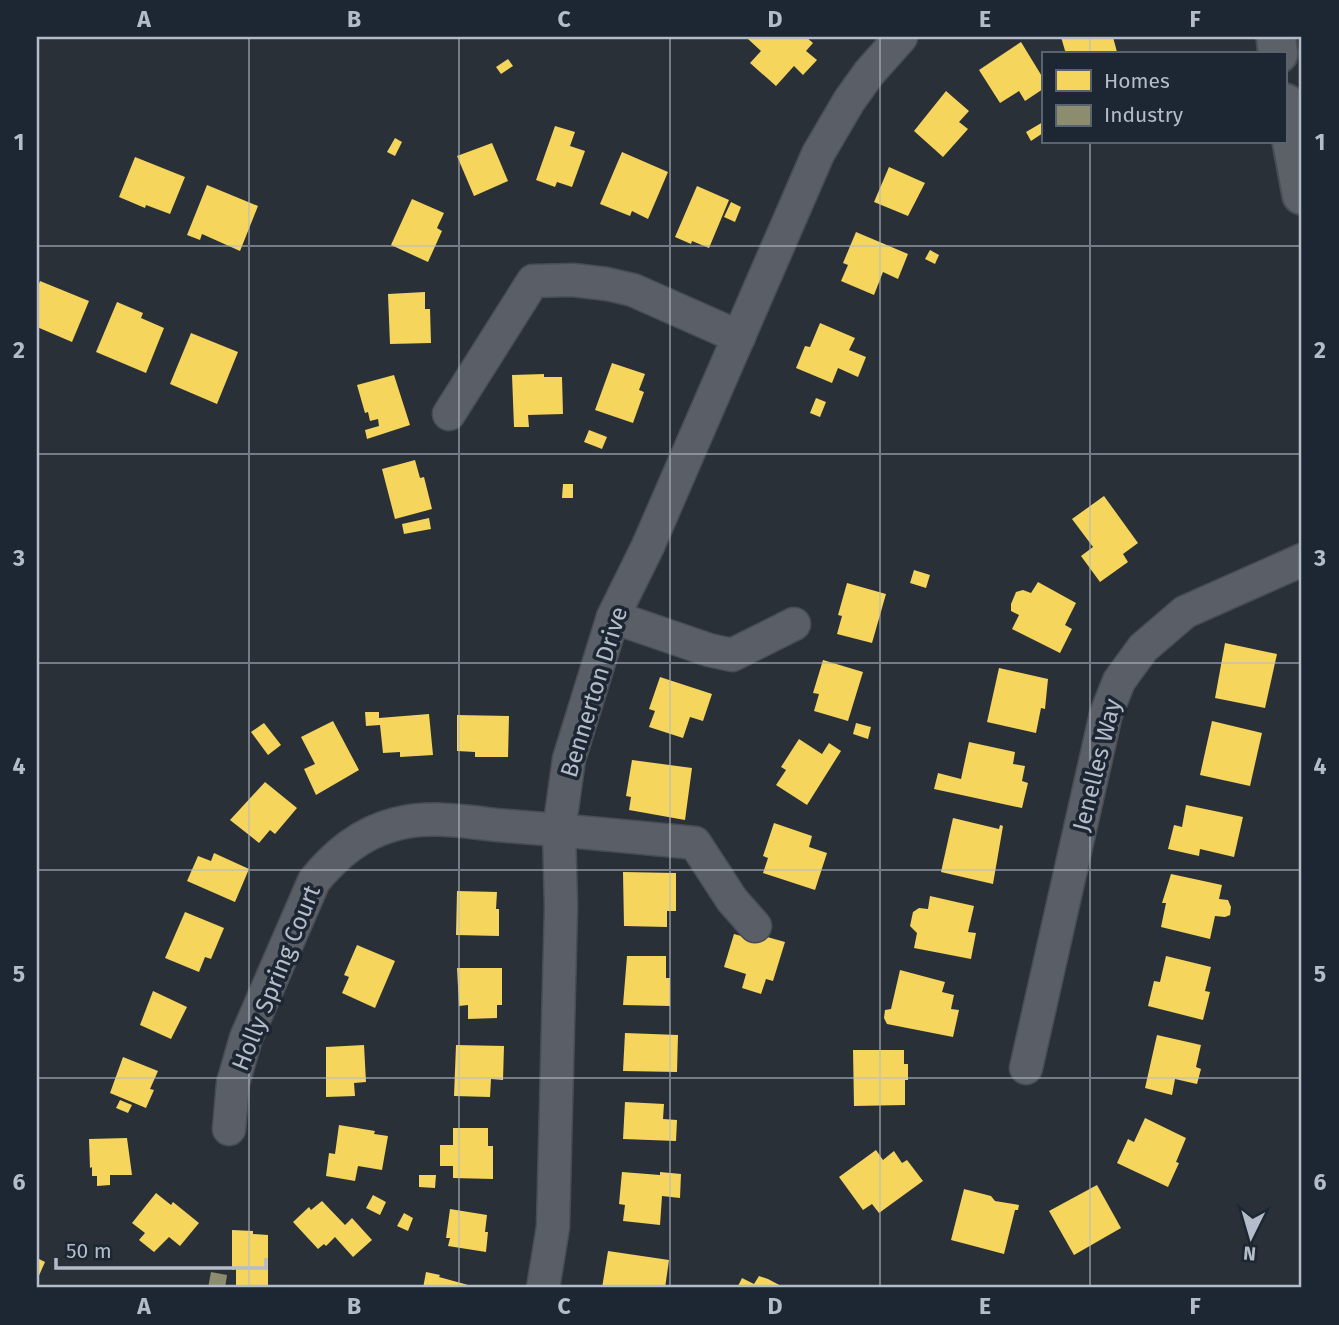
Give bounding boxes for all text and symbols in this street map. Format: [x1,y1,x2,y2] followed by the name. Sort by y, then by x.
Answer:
[136,5,151,33] text: A
[347,5,361,33] text: B
[557,5,571,33] text: C
[768,5,783,33] text: D
[979,5,991,33] text: E
[1189,5,1201,33] text: F
[1042,52,1286,144] legend
[1104,68,1170,94] text: Homes
[1104,102,1184,128] text: Industry
[14,128,24,156] text: 1
[1315,128,1325,156] text: 1
[13,336,25,364] text: 2
[1314,336,1326,364] text: 2
[12,544,25,572] text: 3
[1313,544,1326,572] text: 3
[555,603,633,781] street label: Bennerton Drive
[1067,696,1127,834] street label: Jenelles Way
[13,752,26,780] text: 4
[1314,752,1327,780] text: 4
[226,881,326,1075] street label: Holly Spring Court
[13,960,25,988] text: 5
[1314,960,1326,988] text: 5
[13,1168,26,1196] text: 6
[1314,1168,1327,1196] text: 6
[1216,1202,1286,1272] north arrow
[56,1227,266,1271] scale bar
[66,1238,112,1264] text: 50 m
[1242,1241,1257,1265] text: N
[136,1292,151,1320] text: A
[347,1292,361,1320] text: B
[557,1292,571,1320] text: C
[768,1292,783,1320] text: D
[979,1292,991,1320] text: E
[1189,1292,1201,1320] text: F

